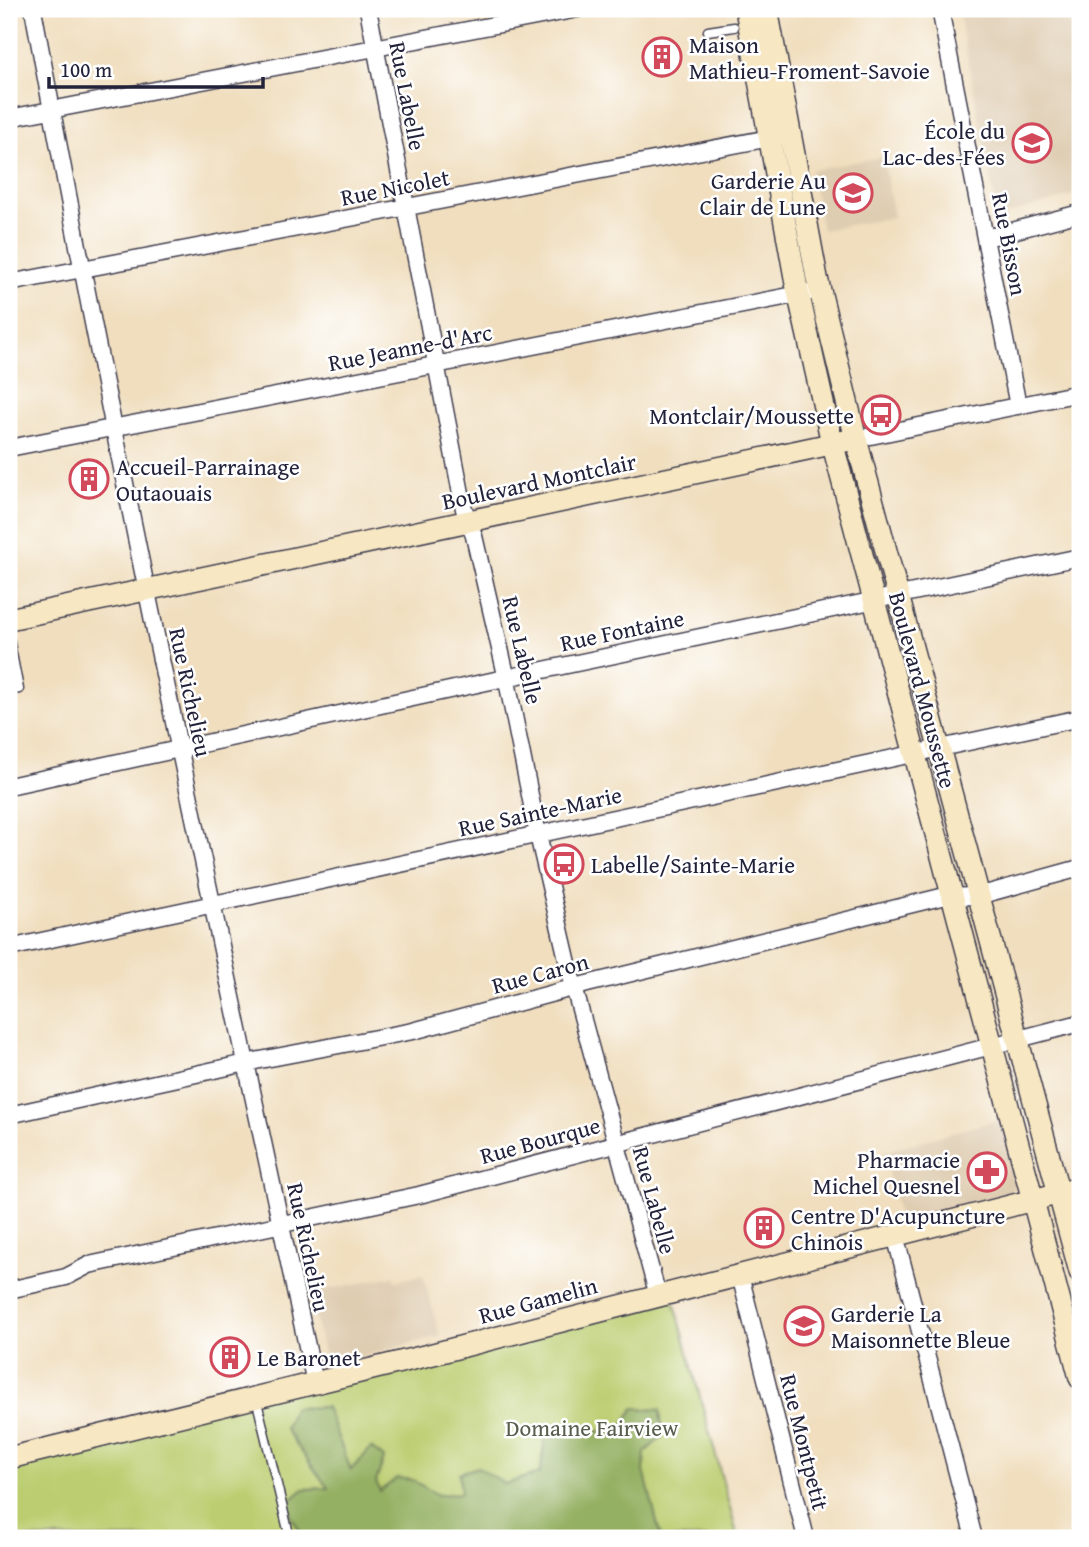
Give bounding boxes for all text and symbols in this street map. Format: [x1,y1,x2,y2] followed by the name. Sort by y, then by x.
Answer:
[689,28,930,87] place label: Maison Mathieu-Froment-Savoie
[641,36,683,78] building icon: Maison Mathieu-Froment-Savoie
[381,39,435,153] street label: Rue Labelle
[49,46,262,90] scale bar
[60,54,112,85] text: 100 m
[883,114,1006,173] place label: École du Lac-des-Fées
[1011,122,1053,164] school or university icon: École du Lac-des-Fées
[338,160,452,214] street label: Rue Nicolet
[700,164,827,223] place label: Garderie Au Clair de Lune
[832,172,874,214] school or university icon: Garderie Au Clair de Lune
[984,190,1036,298] street label: Rue Bisson
[325,315,495,379] street label: Rue Jeanne-d'Arc
[860,394,902,436] bus stop icon: Montclair/Moussette
[649,399,854,432] place label: Montclair/Moussette
[439,444,640,518] street label: Boulevard Montclair
[116,450,300,509] place label: Accueil-Parrainage Outaouais
[68,458,110,500] building icon: Accueil-Parrainage Outaouais
[881,588,965,792] street label: Boulevard Moussette
[495,593,551,707] street label: Rue Labelle
[557,601,687,659] street label: Rue Fontaine
[161,625,221,760] street label: Rue Richelieu
[455,778,625,844] street label: Rue Sainte-Marie
[543,843,585,885] bus stop icon: Labelle/Sainte-Marie
[591,848,795,881] place label: Labelle/Sainte-Marie
[488,944,592,1002] street label: Rue Caron
[476,1108,604,1172] street label: Rue Bourque
[625,1143,685,1257] street label: Rue Labelle
[813,1143,960,1202] place label: Pharmacie Michel Quesnel
[966,1151,1008,1193] pharmacy icon: Pharmacie Michel Quesnel
[279,1180,339,1315] street label: Rue Richelieu
[791,1199,1005,1258] place label: Centre D'Acupuncture Chinois
[743,1207,785,1249] building icon: Centre D'Acupuncture Chinois
[475,1268,601,1332] street label: Rue Gamelin
[831,1297,1010,1356] place label: Garderie La Maisonnette Bleue
[783,1305,825,1347] school or university icon: Garderie La Maisonnette Bleue
[209,1336,251,1378] building icon: Le Baronet
[257,1341,361,1374] place label: Le Baronet
[772,1371,838,1513] street label: Rue Montpetit
[506,1411,679,1444] park label: Domaine Fairview

